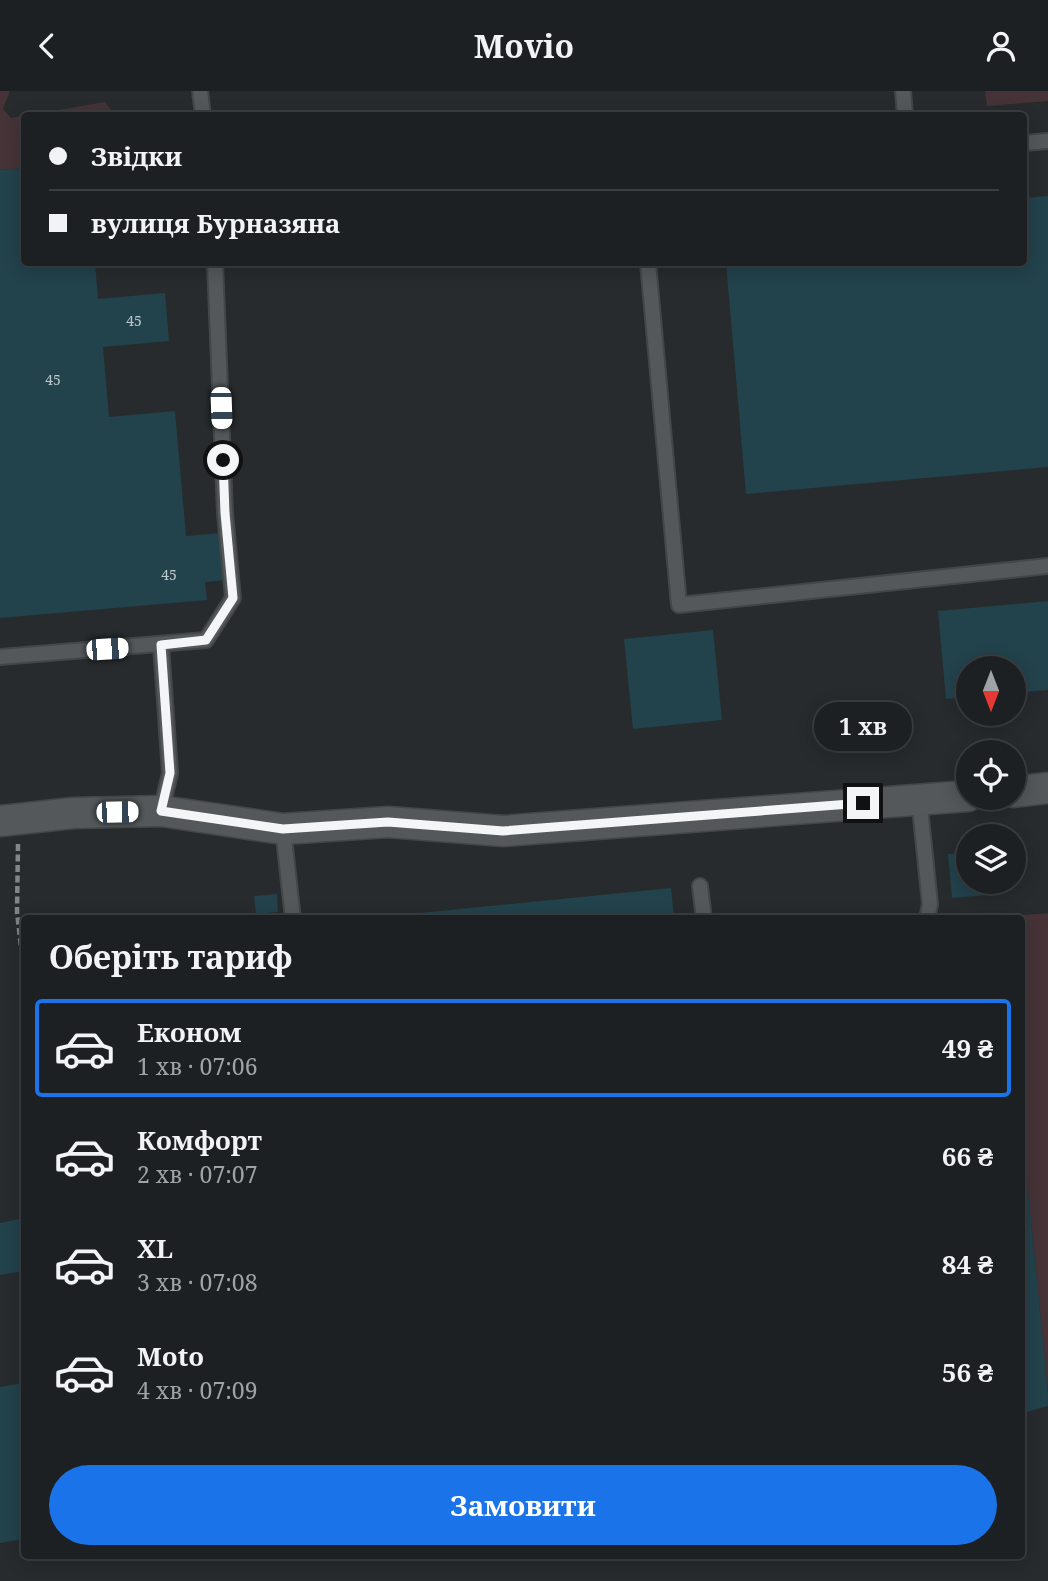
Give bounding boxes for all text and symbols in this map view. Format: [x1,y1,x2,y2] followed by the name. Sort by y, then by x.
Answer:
[474,24,574,67] text: Movio
[28,27,66,65] icon: back
[982,27,1020,65] icon: person
[91,138,182,174] text: Звідки
[91,205,340,241] text: вулиця Бурназяна
[126,311,142,330] house number: 45
[45,370,61,389] house number: 45
[210,387,233,429] car
[207,444,239,476] route start
[161,565,177,584] house number: 45
[86,637,129,661] car
[956,656,1026,726] north arrow
[956,656,1026,894] map controls
[814,701,912,751] callout: 1 хв
[839,710,887,742] text: 1 хв
[956,740,1026,810] button: locate
[847,787,879,819] route end
[96,801,139,823] car
[956,824,1026,894] button: layers
[49,935,293,978] text: Оберіть тариф
[137,1014,241,1050] text: Економ
[53,1017,116,1080] icon: car
[942,1030,993,1066] text: 49 ₴
[137,1050,258,1082] text: 1 хв · 07:06
[137,1122,262,1158] text: Комфорт
[53,1125,116,1188] icon: car
[942,1138,993,1174] text: 66 ₴
[137,1158,258,1190] text: 2 хв · 07:07
[137,1230,173,1266] text: XL
[53,1233,116,1296] icon: car
[942,1246,993,1282] text: 84 ₴
[137,1266,258,1298] text: 3 хв · 07:08
[137,1338,204,1374] text: Moto
[53,1341,116,1404] icon: car
[942,1354,993,1390] text: 56 ₴
[137,1374,258,1406] text: 4 хв · 07:09
[49,1465,997,1545] button: Замовити

